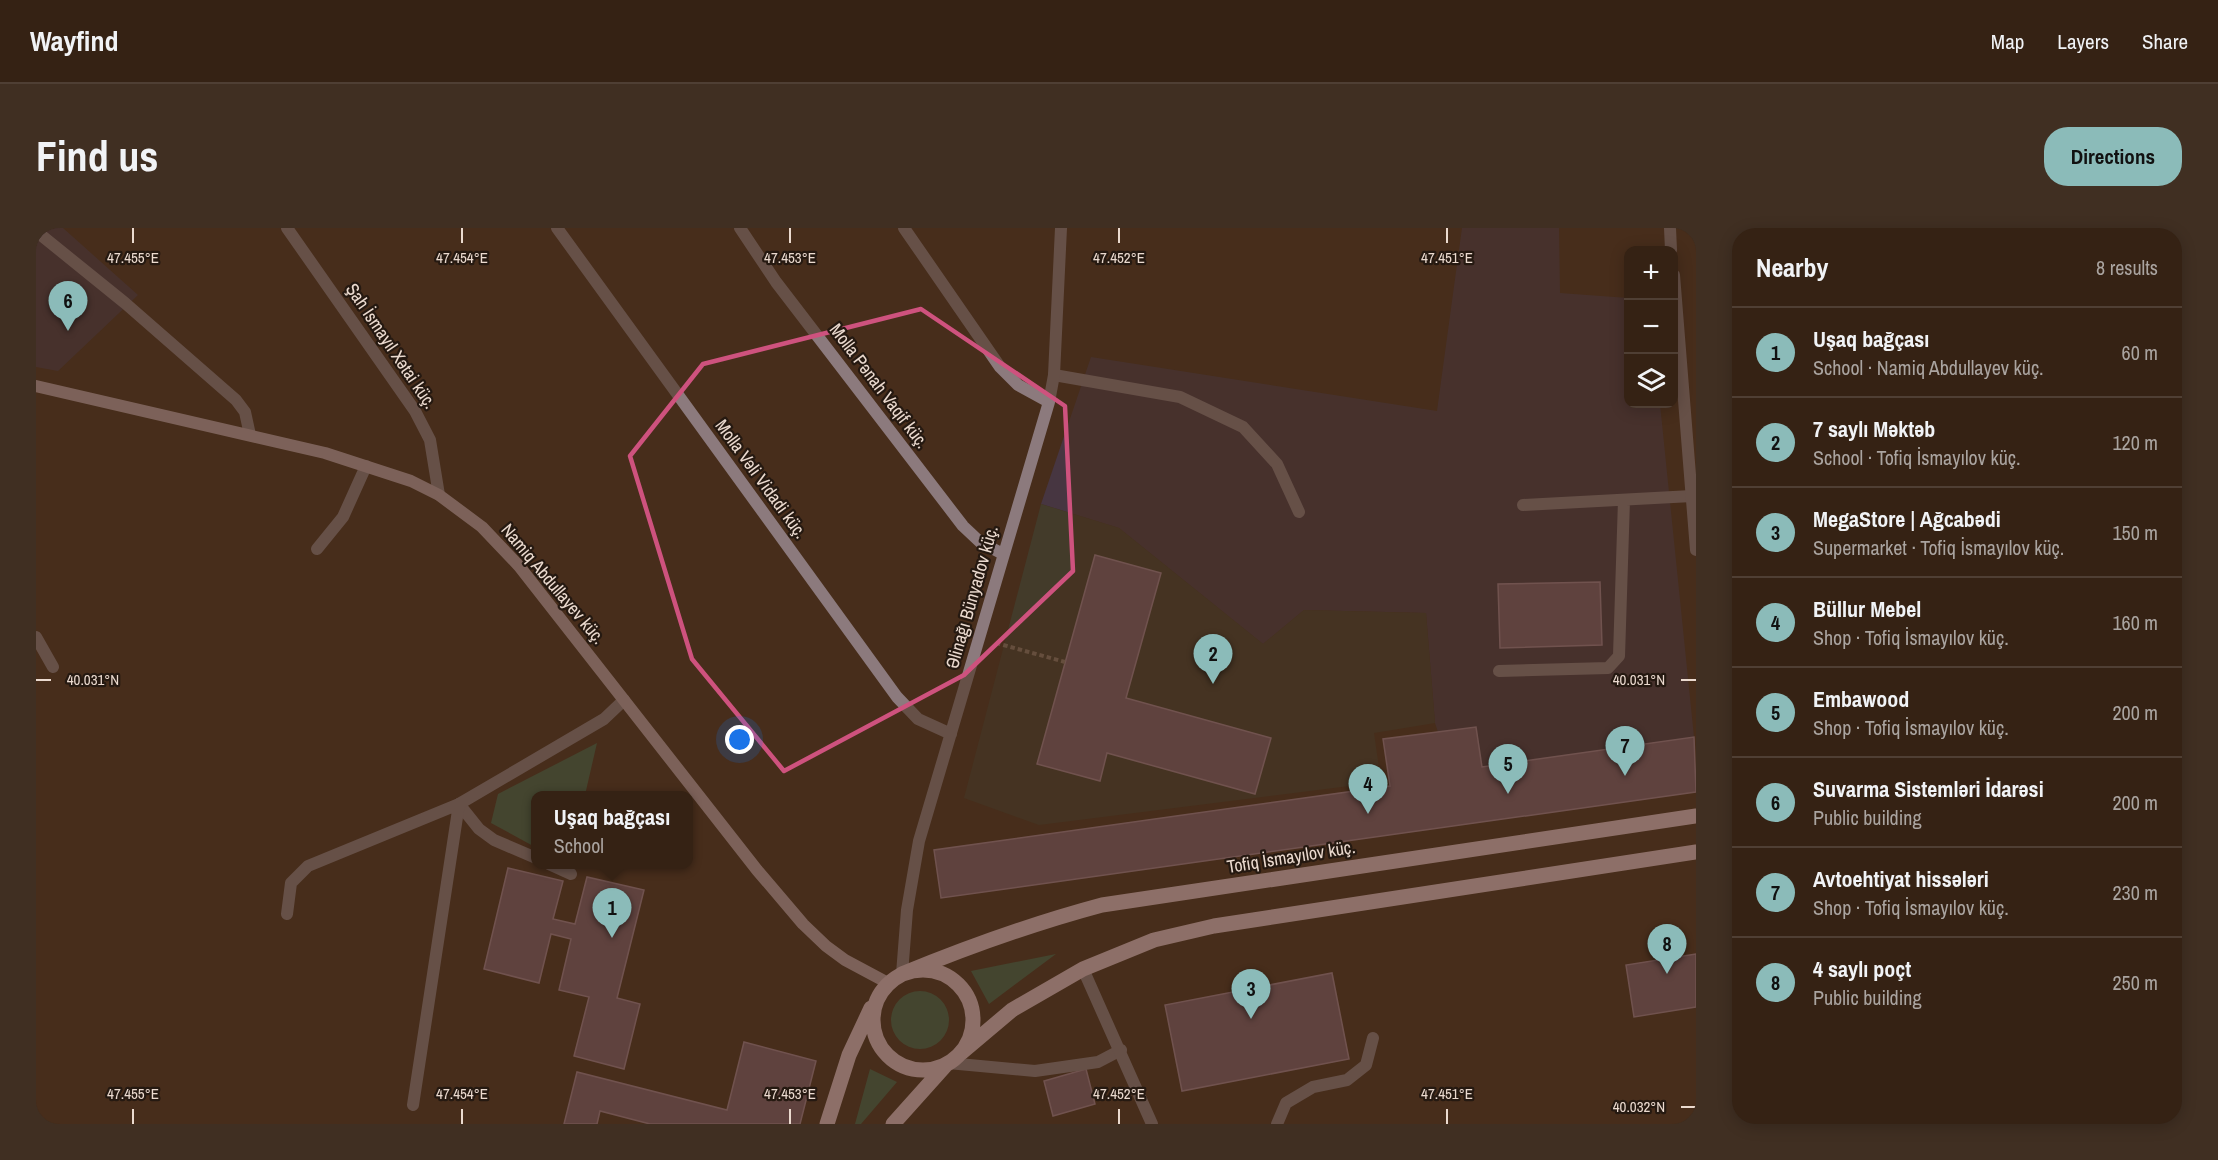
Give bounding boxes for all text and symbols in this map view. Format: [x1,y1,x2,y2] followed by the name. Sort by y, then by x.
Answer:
[30,22,118,60] text: Wayfind
[1991,27,2024,56] text: Map
[2057,27,2109,56] text: Layers
[2142,27,2188,56] text: Share
[2044,127,2182,186] button: Directions
[36,128,158,184] text: Find us
[1624,246,1678,408] map controls
[1624,246,1678,300] button: +
[107,247,159,268] text: 47.455°E
[436,247,488,268] text: 47.454°E
[764,247,816,268] text: 47.453°E
[1093,247,1145,268] text: 47.452°E
[1421,247,1473,268] text: 47.451°E
[1756,250,1828,285] text: Nearby
[2096,254,2158,281] text: 8 results
[340,278,443,413] street label: Şah İsmayıl Xətai küç.
[48,282,87,331] pin: 6
[1624,300,1678,354] button: −
[824,318,935,453] street label: Molla Pənah Vaqif küç.
[1813,324,1929,354] text: Uşaq bağçası
[1771,339,1780,366] text: 1
[2122,339,2158,366] text: 60 m
[1624,354,1678,408] button: layers
[1813,354,2044,381] text: School · Namiq Abdullayev küç.
[710,414,813,543] street label: Molla Vəli Vidadi küç.
[1813,414,1935,444] text: 7 saylı Məktəb
[1771,429,1780,456] text: 2
[2112,429,2158,456] text: 120 m
[1813,444,2021,471] text: School · Tofiq İsmayılov küç.
[1813,504,2001,534] text: MegaStore | Ağcabədi
[496,518,611,649] street label: Namiq Abdullayev küç.
[1771,519,1780,546] text: 3
[2112,519,2158,546] text: 150 m
[939,522,1004,671] street label: Əlinağı Bünyadov küç.
[1813,534,2064,561] text: Supermarket · Tofiq İsmayılov küç.
[1813,594,1921,624] text: Büllur Mebel
[1771,609,1780,636] text: 4
[2112,609,2158,636] text: 160 m
[1813,624,2009,651] text: Shop · Tofiq İsmayılov küç.
[1194,634,1232,684] pin: 2
[67,669,119,690] text: 40.031°N
[1613,669,1665,690] text: 40.031°N
[1813,684,1909,714] text: Embawood
[1771,699,1780,726] text: 5
[2112,699,2158,726] text: 200 m
[1813,714,2009,741] text: Shop · Tofiq İsmayılov küç.
[725,725,754,754] your location
[1606,726,1644,776] pin: 7
[1488,744,1528,794] pin: 5
[1348,764,1388,814] pin: 4
[1813,774,2044,804] text: Suvarma Sistemləri İdarəsi
[1771,789,1780,816] text: 6
[2112,789,2158,816] text: 200 m
[531,791,693,869] popup
[554,802,670,832] text: Uşaq bağçası
[1813,804,1922,831] text: Public building
[554,832,604,859] text: School
[1225,834,1357,879] street label: Tofiq İsmayılov küç.
[1813,864,1989,894] text: Avtoehtiyat hissələri
[1771,879,1780,906] text: 7
[2112,879,2158,906] text: 230 m
[592,888,632,938] pin: 1
[1813,894,2009,921] text: Shop · Tofiq İsmayılov küç.
[1648,924,1686,974] pin: 8
[1813,954,1911,984] text: 4 saylı poçt
[1771,969,1780,996] text: 8
[2112,969,2158,996] text: 250 m
[1232,970,1270,1019] pin: 3
[1813,984,1922,1011] text: Public building
[107,1083,159,1104] text: 47.455°E
[436,1083,488,1104] text: 47.454°E
[764,1083,816,1104] text: 47.453°E
[1093,1083,1145,1104] text: 47.452°E
[1421,1083,1473,1104] text: 47.451°E
[1613,1096,1665,1117] text: 40.032°N

